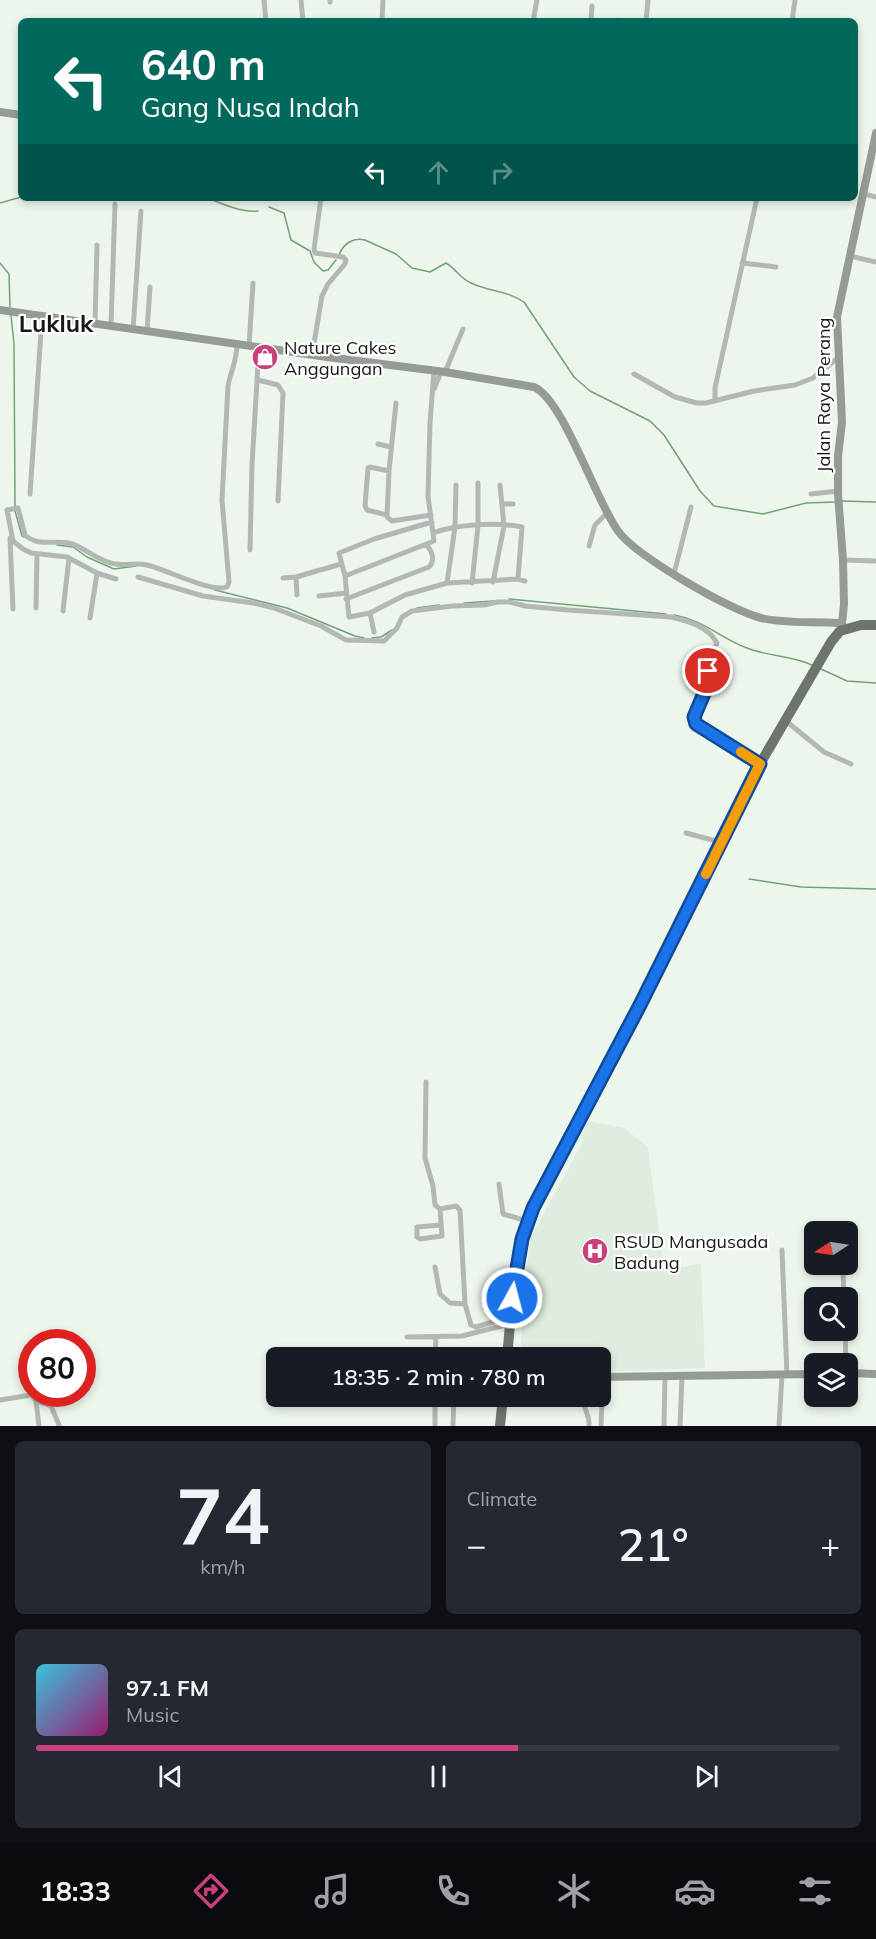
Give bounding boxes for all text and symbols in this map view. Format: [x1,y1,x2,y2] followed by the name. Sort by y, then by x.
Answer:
[141,38,266,91] text: 640 m
[42,42,120,120] icon: left
[141,90,360,124] text: Gang Nusa Indah
[359,156,392,189] icon: left
[422,156,455,189] icon: ahead
[485,156,518,189] icon: right
[19,308,94,338] district label: Lukluk
[812,318,835,472] street label: Jalan Raya Perang
[284,336,396,380] place label: Nature Cakes Anggungan
[250,342,280,372] shop icon: Nature Cakes Anggungan
[682,645,733,696] pin
[691,654,724,687] icon: arrive
[804,1221,858,1275] north arrow
[804,1221,858,1407] map controls
[614,1230,768,1274] place label: RSUD Mangusada Badung
[580,1236,610,1266] hospital icon: RSUD Mangusada Badung
[480,1266,544,1330] position arrow
[804,1287,858,1341] button: search
[18,1329,96,1407] speed limit sign: 80
[804,1353,858,1407] button: layers
[331,1363,546,1391] text: 18:35 · 2 min · 780 m
[176,1466,270,1564] text: 74
[467,1486,537,1511] text: Climate
[618,1516,689,1572] text: 21°
[467,1524,486,1565] text: −
[820,1524,840,1565] text: +
[200,1554,245,1579] text: km/h
[126,1674,209,1702] text: 97.1 FM
[126,1702,179,1727] text: Music
[154,1760,187,1793] icon: previous
[422,1760,455,1793] icon: pause
[690,1760,723,1793] icon: next
[190,1870,232,1912] icon: directions
[311,1870,353,1912] icon: music
[432,1870,474,1912] icon: phone
[553,1870,595,1912] icon: climate
[674,1870,716,1912] icon: car
[794,1870,836,1912] icon: filters
[39,1874,111,1908] text: 18:33

